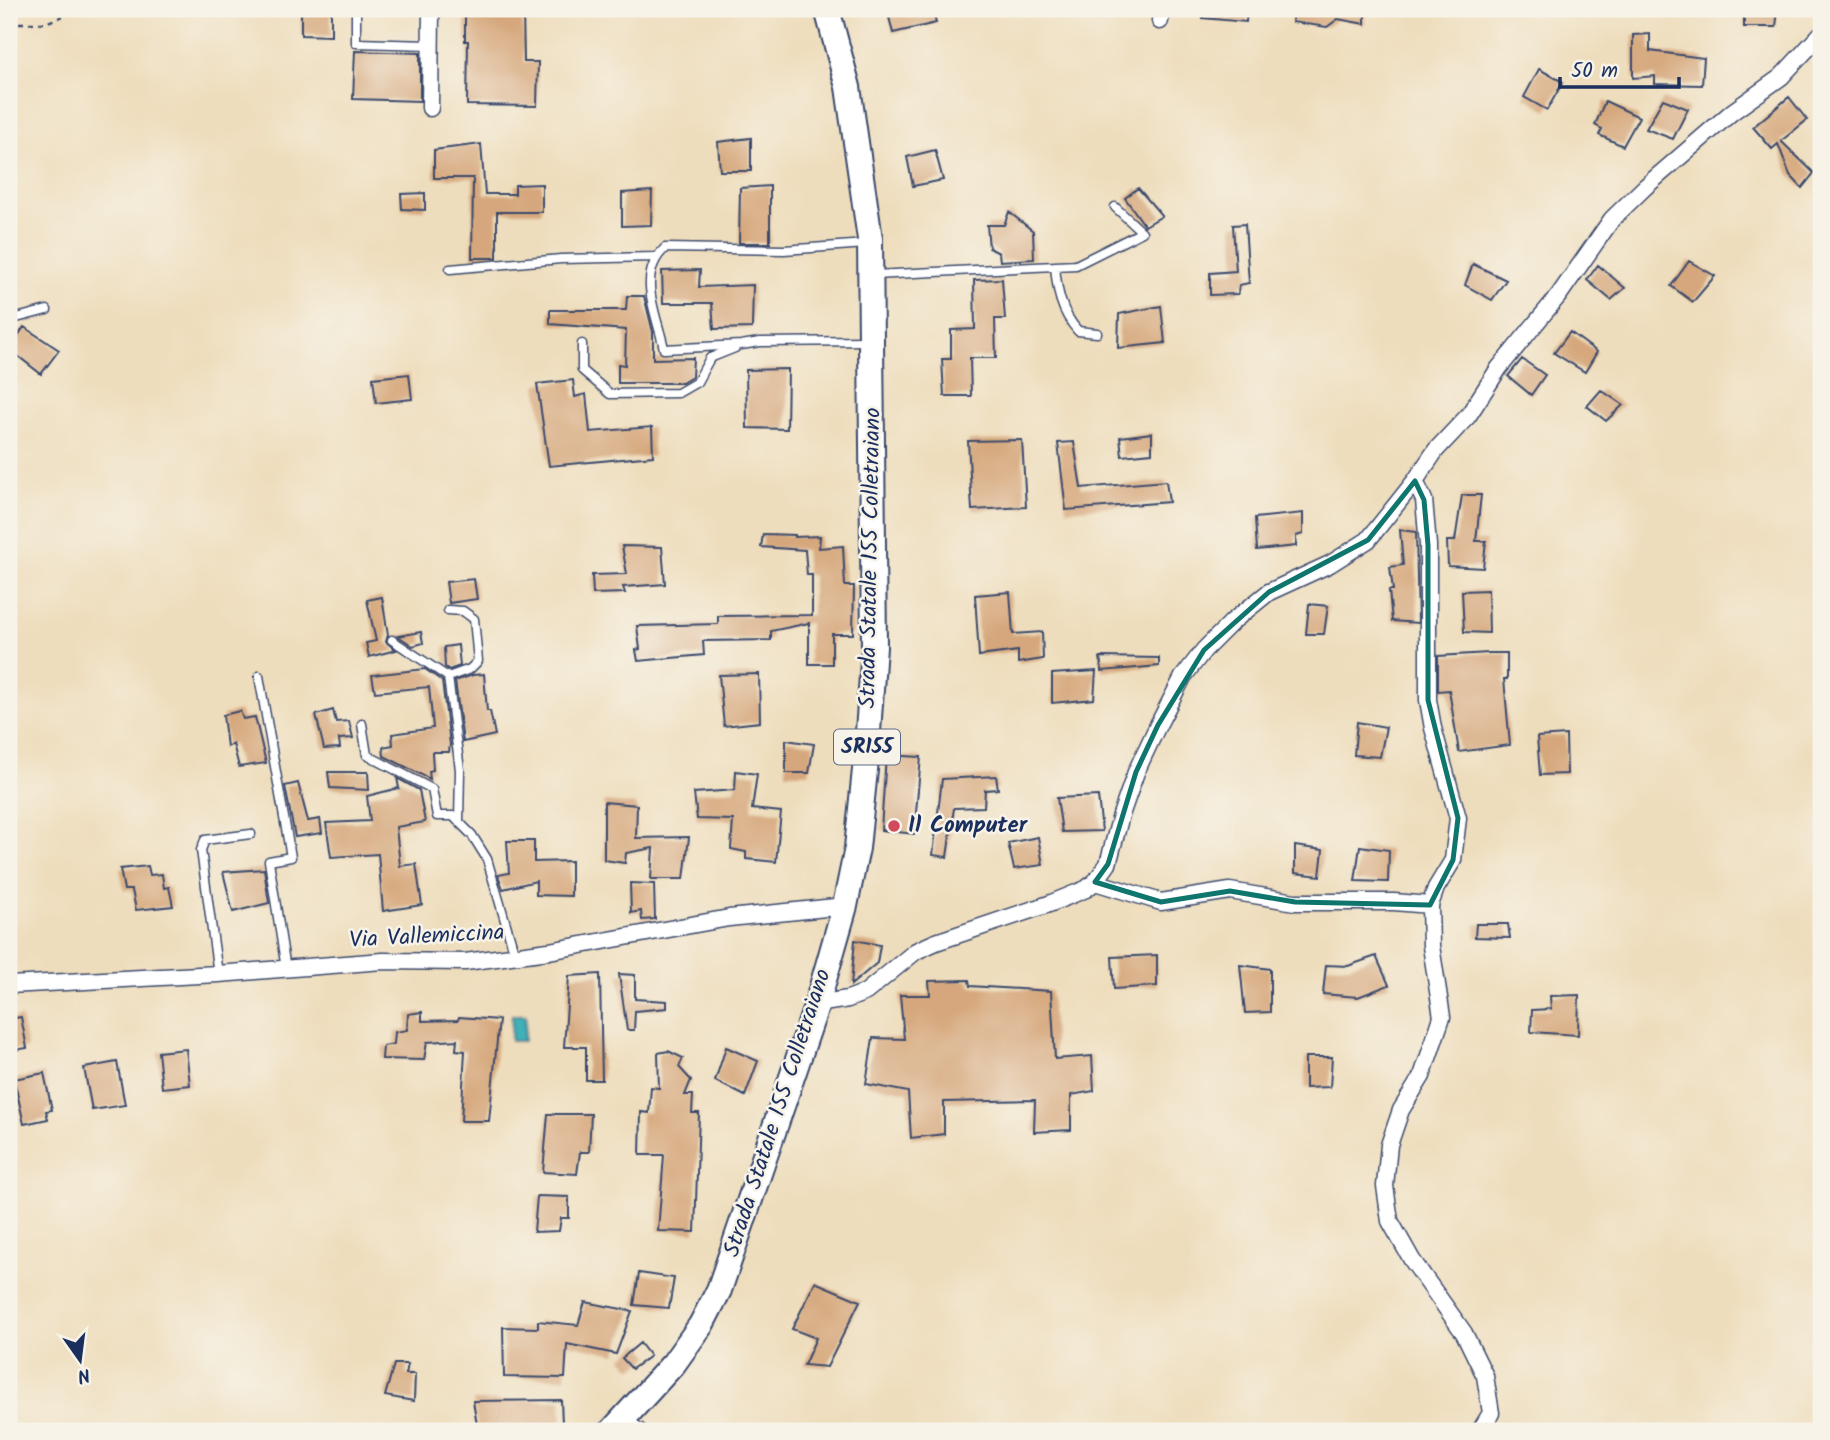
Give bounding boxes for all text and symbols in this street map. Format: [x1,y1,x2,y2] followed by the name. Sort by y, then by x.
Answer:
[1560,46,1680,90] scale bar
[1571,55,1618,88] text: 50 m
[850,407,892,709] street label: Strada Statale 155 Colletraiano
[834,730,900,764] road number: SR155
[908,808,1029,844] place label: Il Computer
[886,818,902,834] marker: Il Computer
[349,915,505,959] street label: Via Vallemiccina
[714,964,842,1262] street label: Strada Statale 155 Colletraiano
[46,1324,116,1394] north arrow
[74,1359,93,1391] text: N

